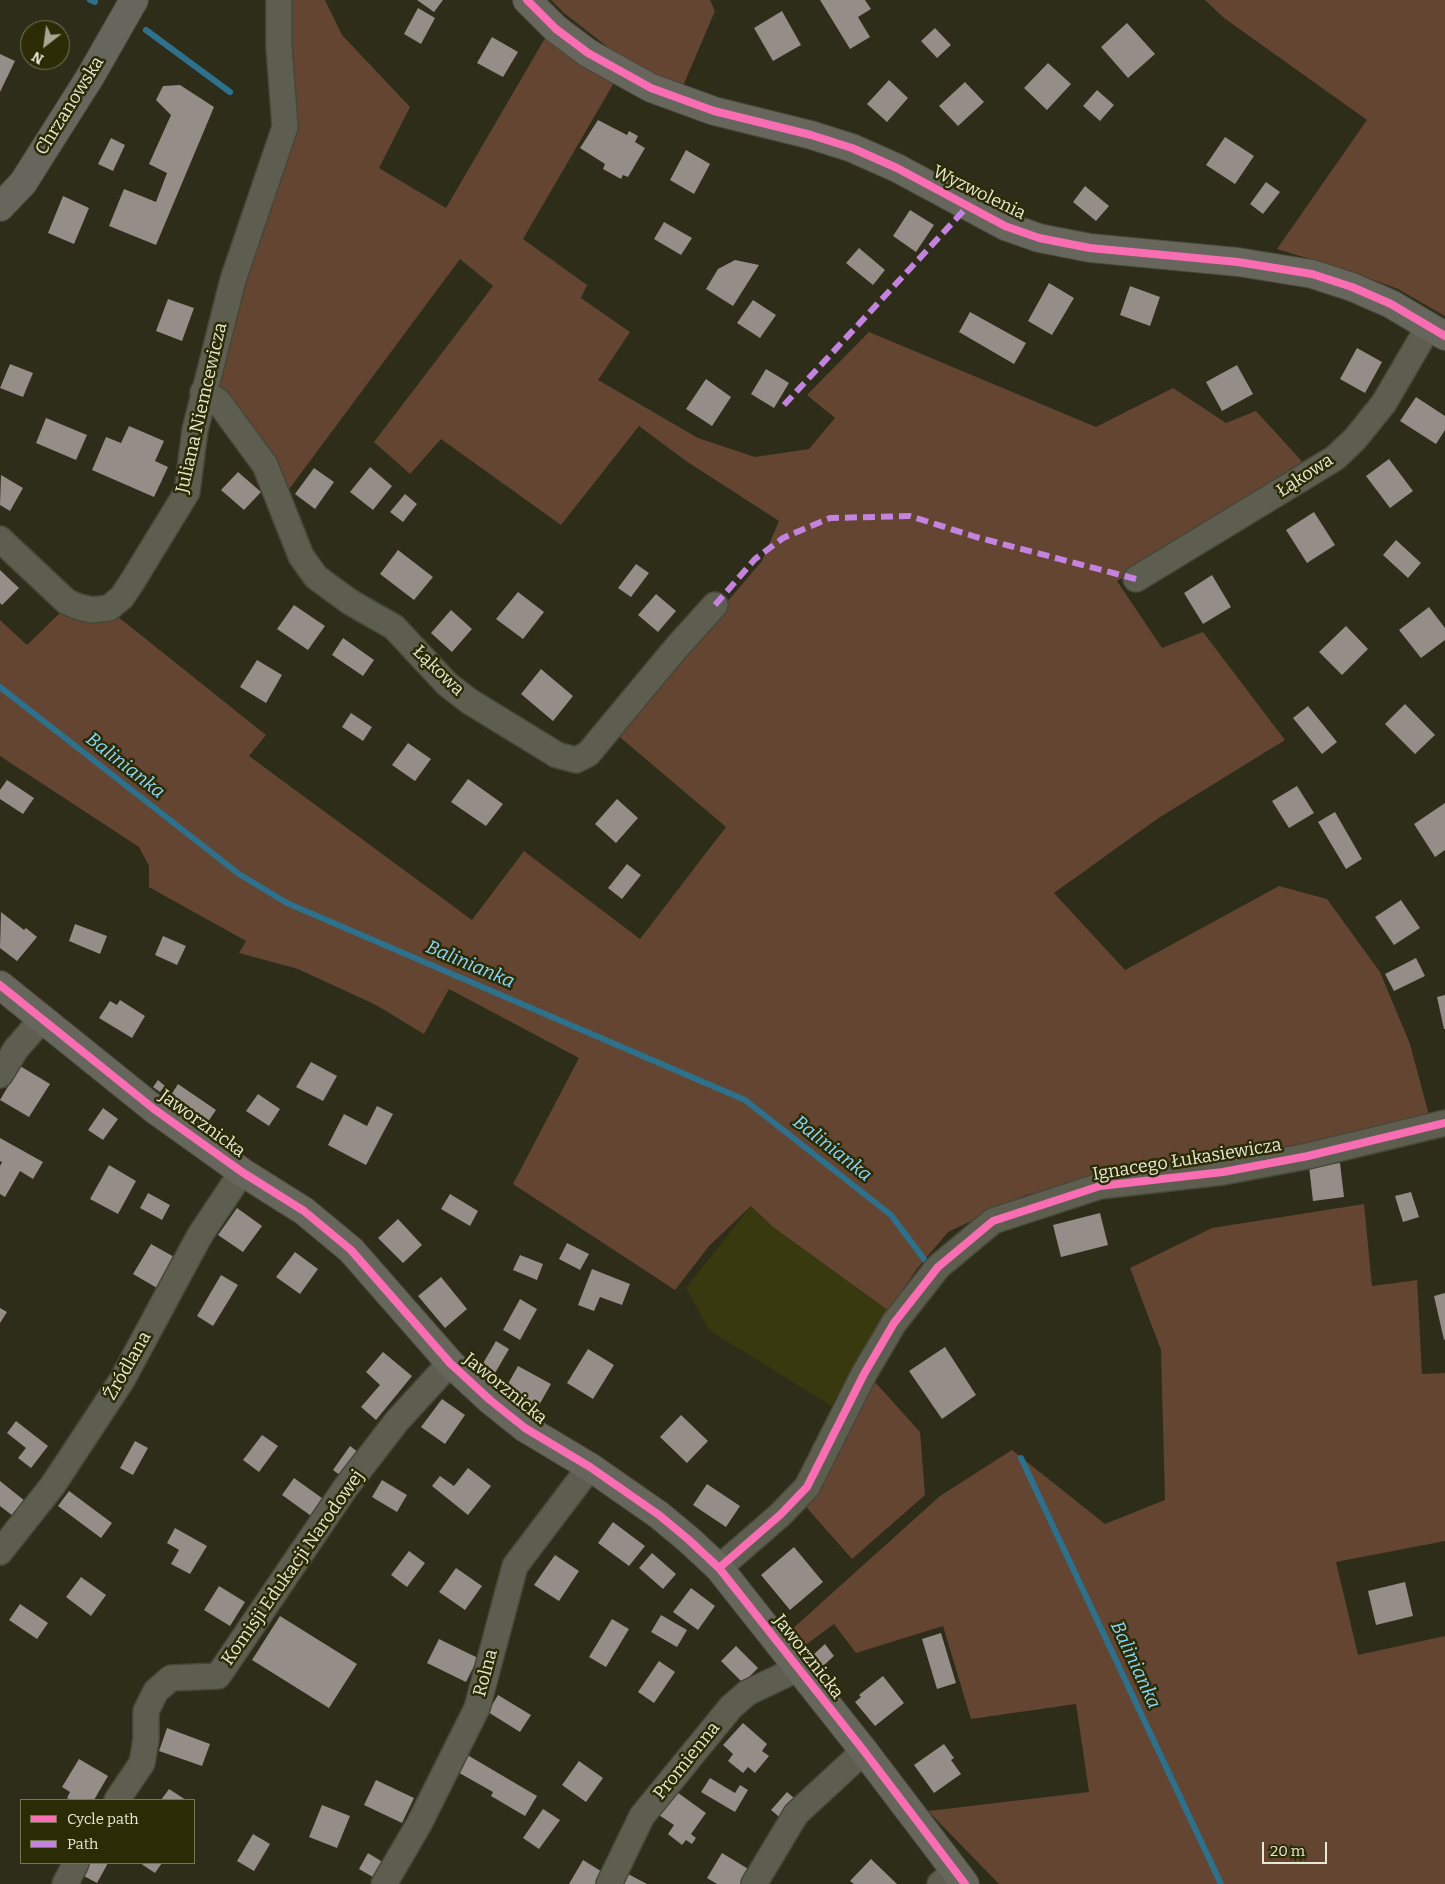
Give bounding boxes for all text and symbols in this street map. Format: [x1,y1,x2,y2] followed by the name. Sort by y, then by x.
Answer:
[20,20,70,70] north arrow
[29,47,47,68] text: N
[31,53,109,159] street label: Chrzanowska
[929,161,1029,225] street label: Wyzwolenia
[172,321,232,495] street label: Juliana Niemcewicza
[1273,450,1337,502] street label: Łąkowa
[408,641,468,701] street label: Łąkowa
[81,728,169,804] water label: Balinianka
[422,936,518,994] water label: Balinianka
[155,1086,249,1162] street label: Jaworznicka
[788,1111,876,1187] water label: Balinianka
[1091,1134,1283,1186] street label: Ignacego Łukasiewicza
[100,1328,156,1404] street label: Źródlana
[459,1349,551,1429] street label: Jaworznicka
[217,1466,369,1670] street label: Komisji Edukacji Narodowej
[768,1610,848,1704] street label: Jaworznicka
[1105,1618,1165,1712] water label: Balinianka
[469,1647,503,1699] street label: Rolna
[649,1718,725,1804] street label: Promienna
[20,1799,195,1864] legend
[67,1810,139,1828] text: Cycle path
[1265,1832,1330,1864] scale bar
[67,1835,98,1853] text: Path
[1270,1842,1305,1860] text: 20 m

